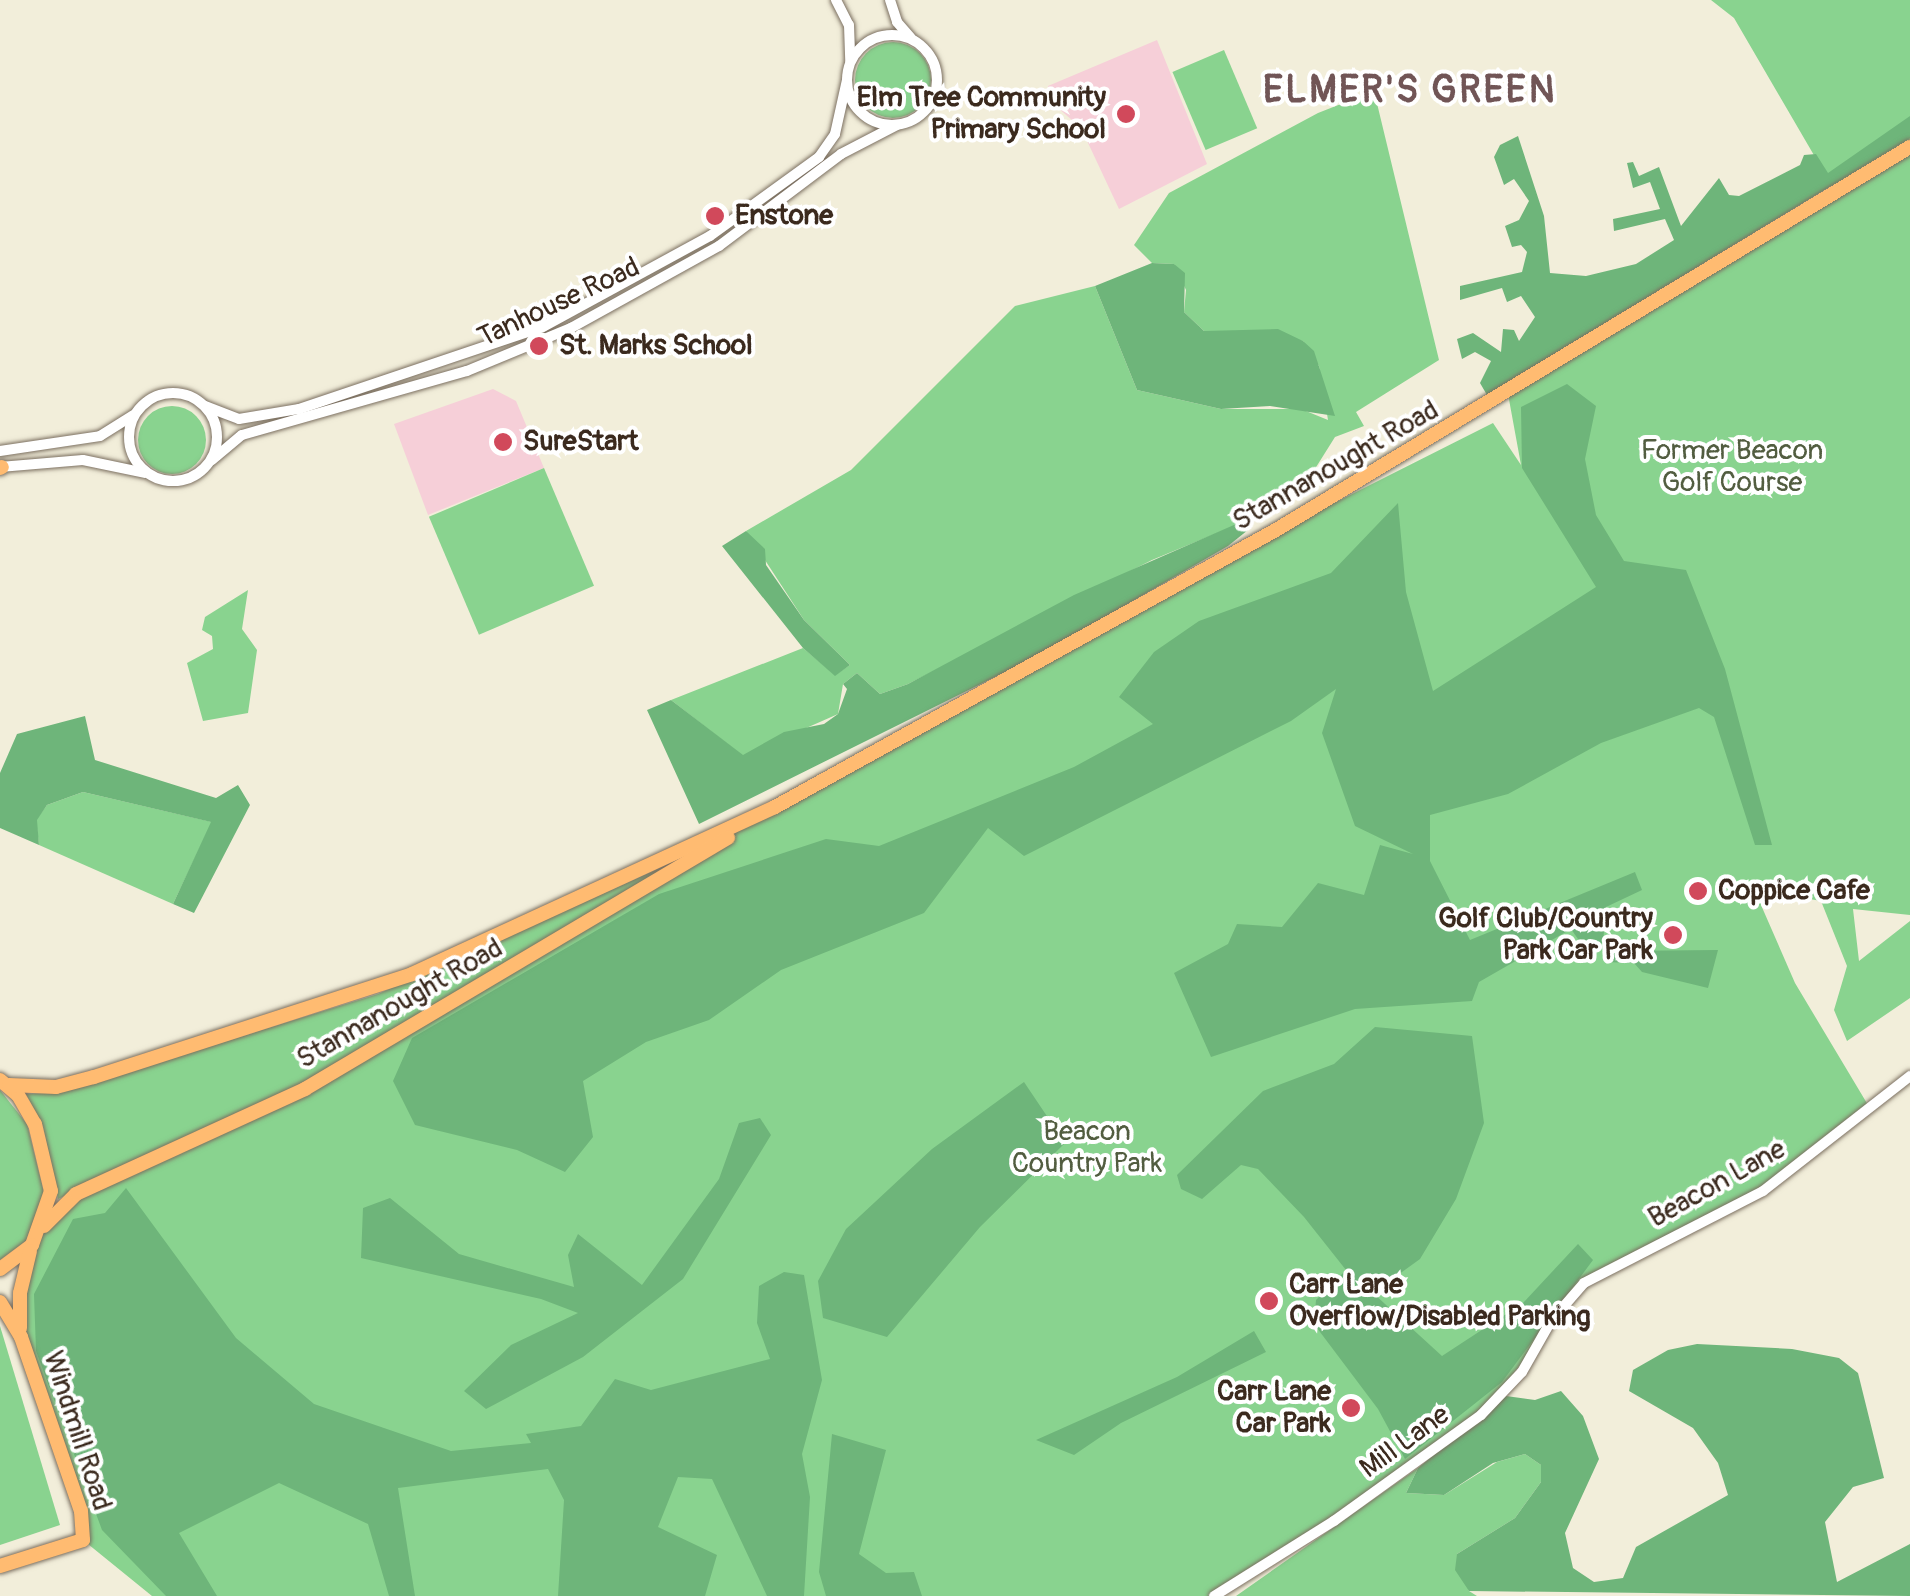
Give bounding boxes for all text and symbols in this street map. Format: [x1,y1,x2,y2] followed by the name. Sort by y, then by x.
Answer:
[1263,68,1557,114] district label: ELMER'S GREEN
[857,81,1106,147] place label: Elm Tree Community Primary School
[1115,103,1137,125] marker: Elm Tree Community Primary School
[735,199,833,233] place label: Enstone
[704,205,726,227] marker: Enstone
[473,251,645,355] street label: Tanhouse Road
[559,329,753,363] place label: St. Marks School
[528,335,550,357] marker: St. Marks School
[1227,393,1445,539] street label: Stannanought Road
[523,425,639,459] place label: SureStart
[492,431,514,453] marker: SureStart
[1641,434,1823,500] park label: Former Beacon Golf Course
[1718,874,1870,908] place label: Coppice Cafe
[1687,880,1709,902] marker: Coppice Cafe
[1438,902,1653,968] place label: Golf Club/Country Park Car Park
[1662,924,1684,946] marker: Golf Club/Country Park Car Park
[291,931,509,1077] street label: Stannanought Road
[1012,1115,1162,1181] park label: Beacon Country Park
[1643,1133,1791,1235] street label: Beacon Lane
[1289,1268,1591,1334] place label: Carr Lane Overflow/Disabled Parking
[1258,1290,1280,1312] marker: Carr Lane Overflow/Disabled Parking
[35,1347,119,1515] street label: Windmill Road
[1217,1375,1331,1441] place label: Carr Lane Car Park
[1340,1397,1362,1419] marker: Carr Lane Car Park
[1354,1398,1456,1486] street label: Mill Lane

